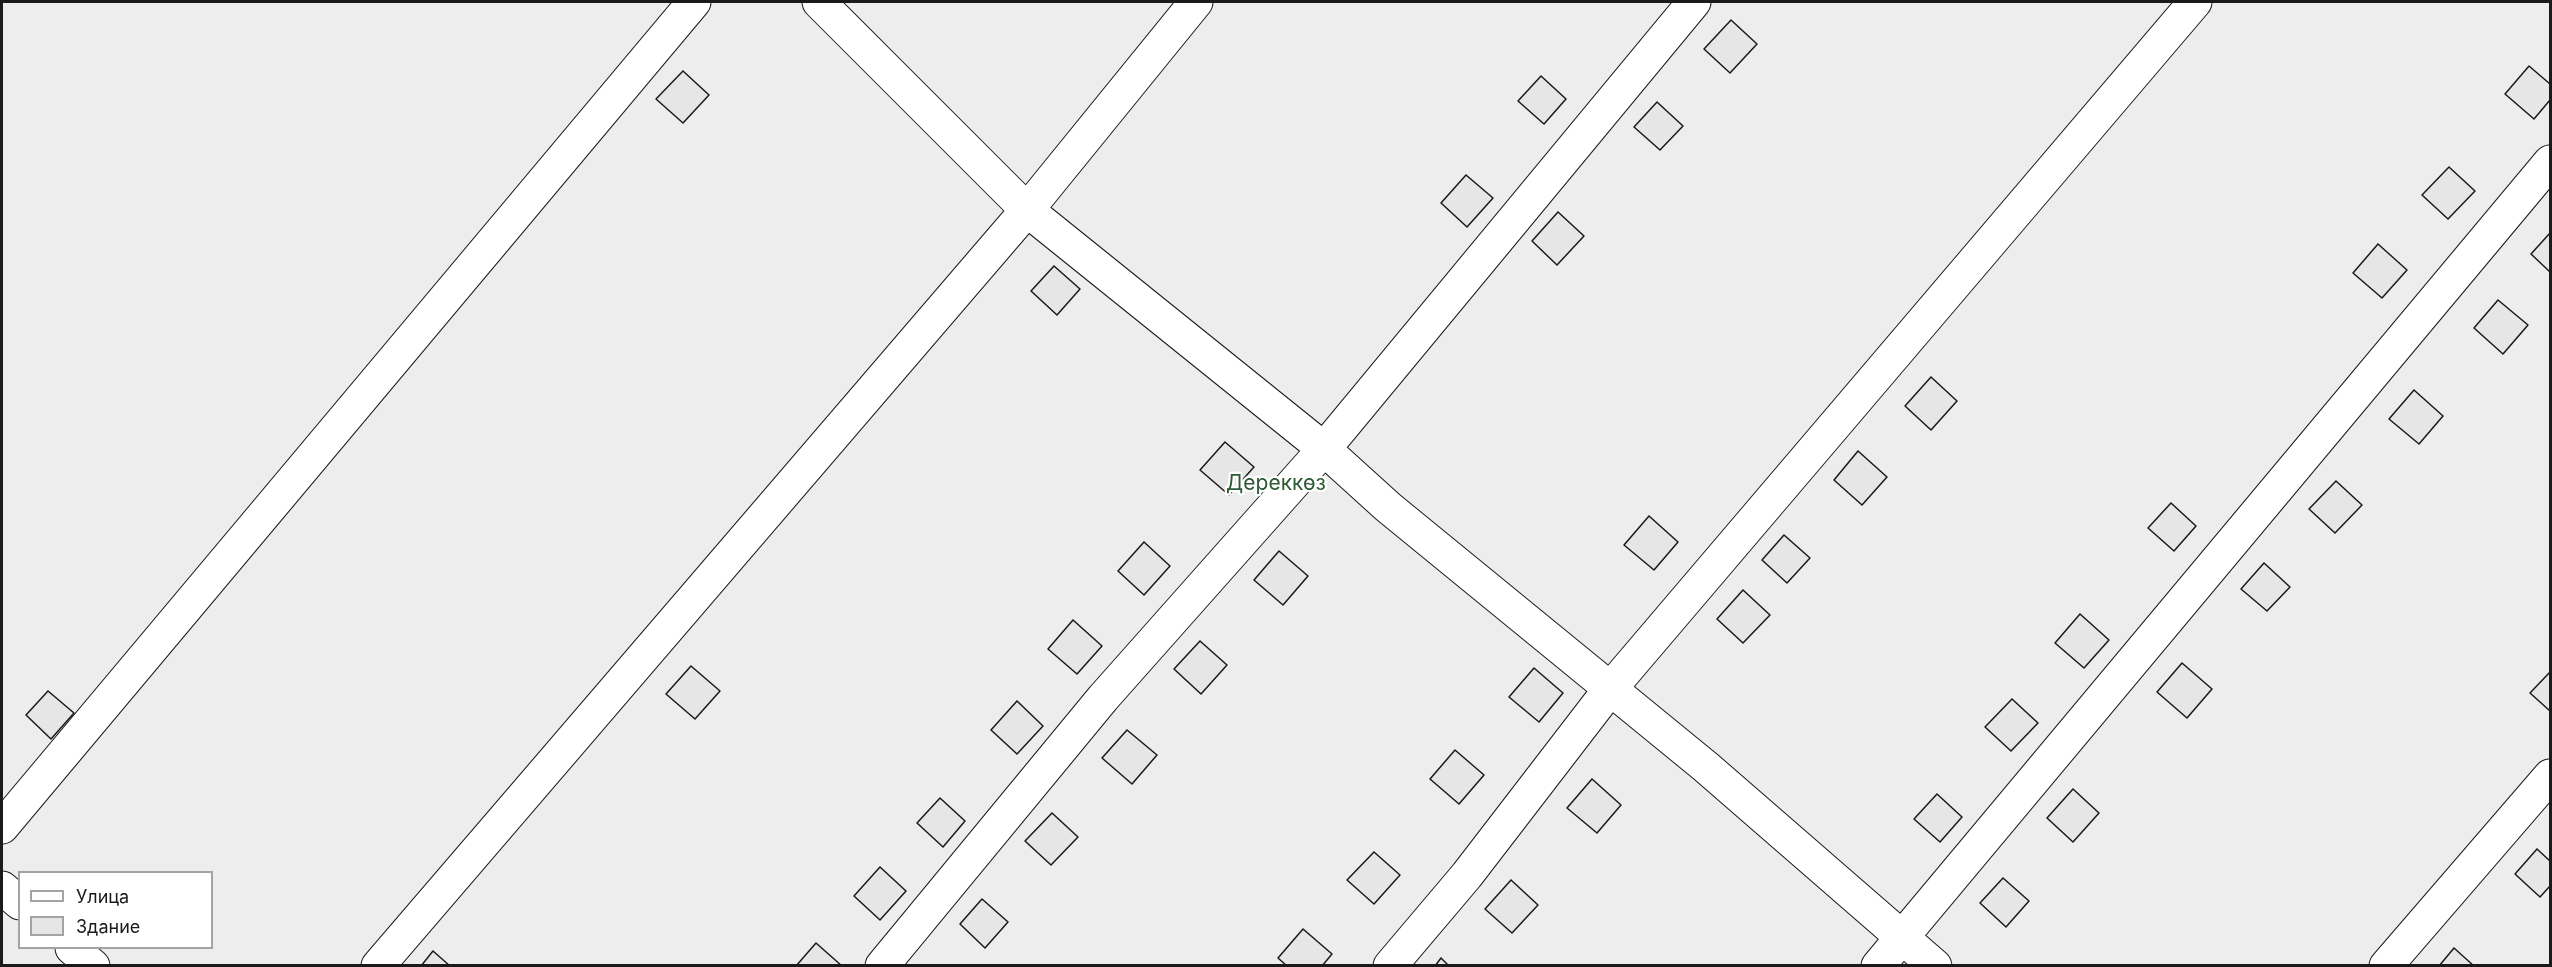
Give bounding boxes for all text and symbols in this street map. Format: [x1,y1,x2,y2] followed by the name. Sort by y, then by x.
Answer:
[1226,471,1326,497] park label: Дереккөз
[18,871,213,949] legend
[76,886,129,907] text: Улица
[76,916,140,937] text: Здание

